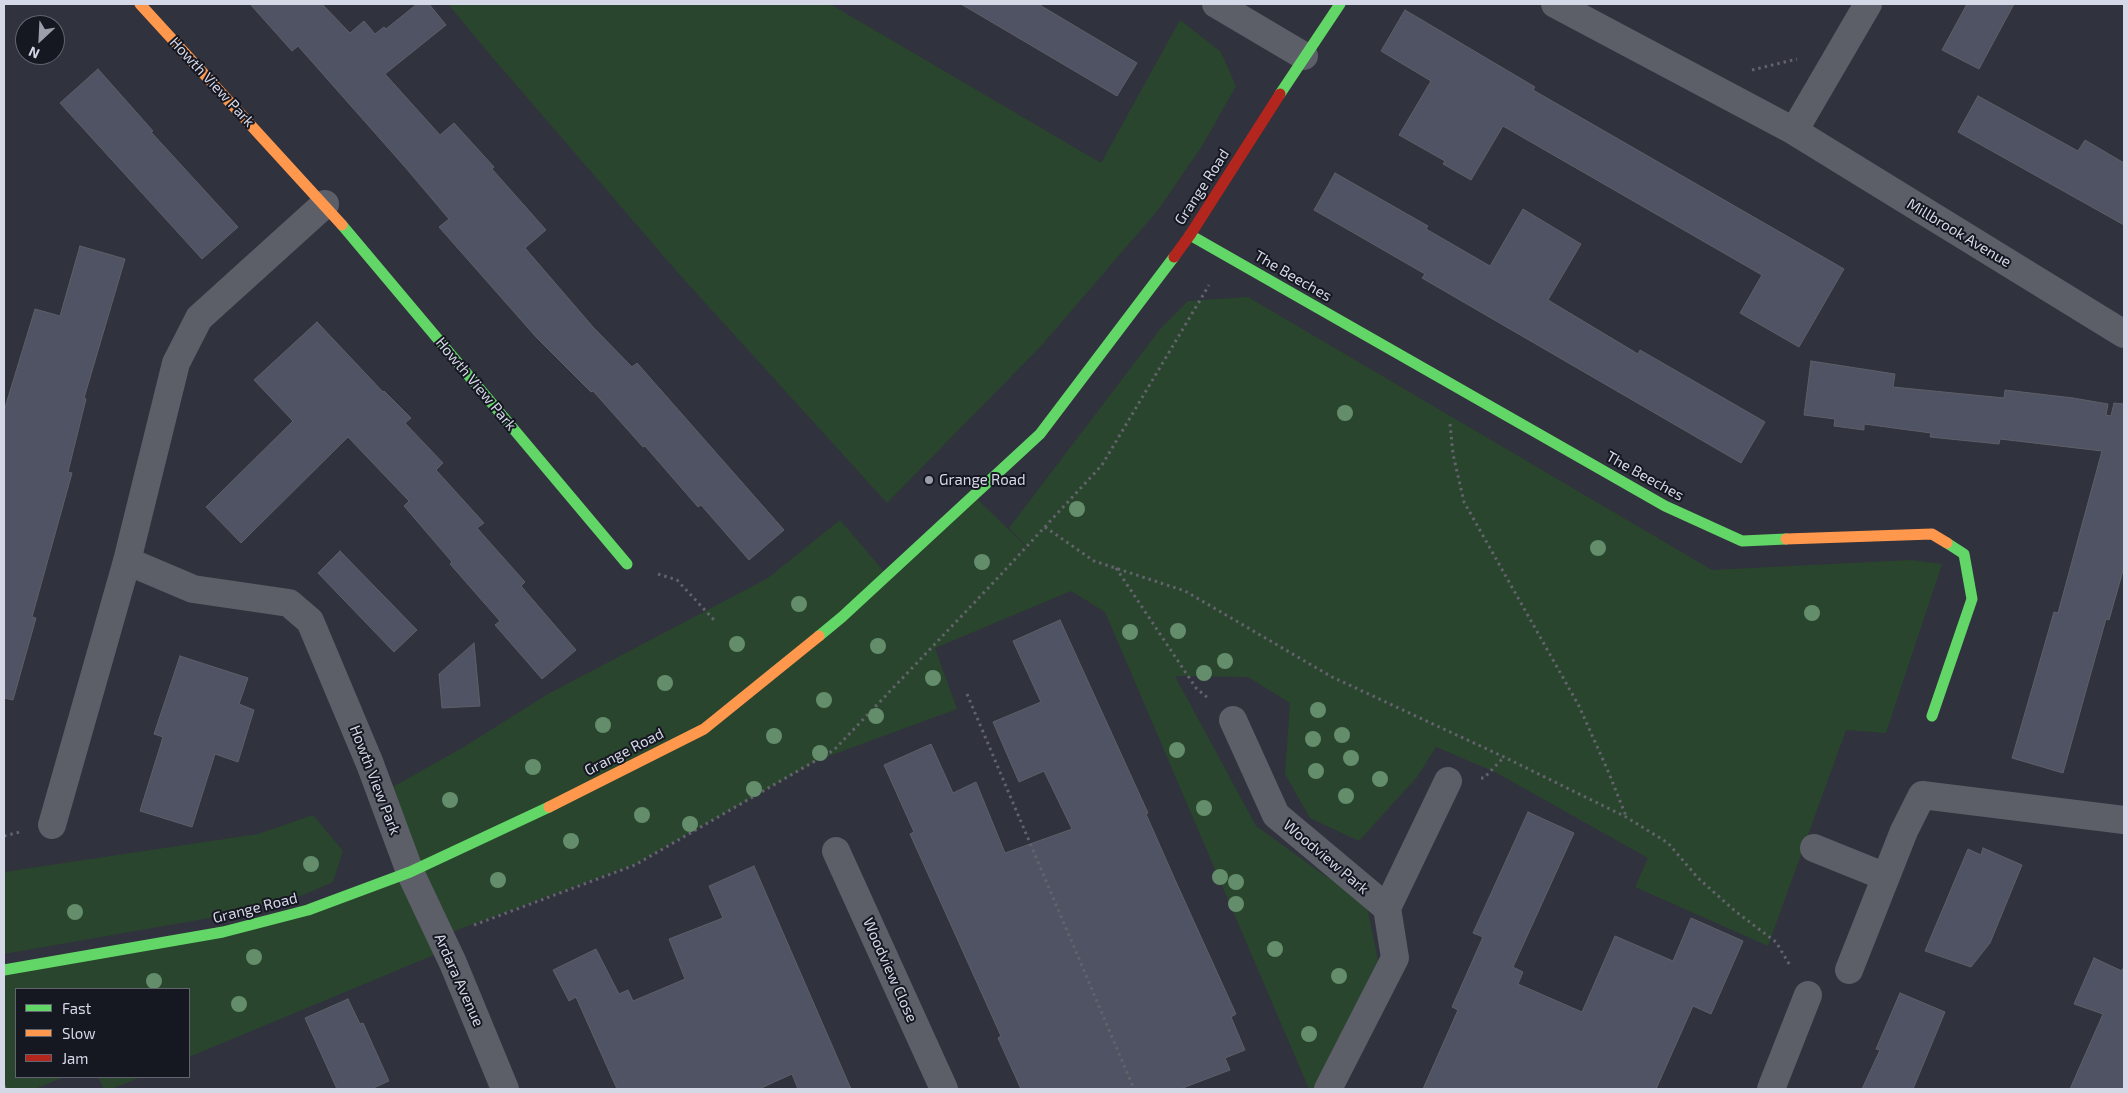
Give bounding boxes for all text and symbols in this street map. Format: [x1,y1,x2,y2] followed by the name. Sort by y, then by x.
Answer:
[15,15,65,65] north arrow
[166,33,258,131] street label: Howth View Park
[26,43,42,63] text: N
[1171,146,1233,228] street label: Grange Road
[1904,195,2014,271] street label: Millbrook Avenue
[1251,247,1335,305] street label: The Beeches
[432,334,520,434] street label: Howth View Park
[1603,447,1687,505] street label: The Beeches
[939,471,1026,489] place label: Grange Road
[923,474,935,486] marker: Grange Road
[346,723,404,837] street label: Howth View Park
[581,724,667,780] street label: Grange Road
[1280,816,1372,898] street label: Woodview Park
[211,889,299,927] street label: Grange Road
[859,915,921,1025] street label: Woodview Close
[430,931,488,1029] street label: Ardara Avenue
[15,988,190,1078] legend
[62,999,91,1017] text: Fast
[62,1024,96,1042] text: Slow
[62,1049,88,1067] text: Jam

